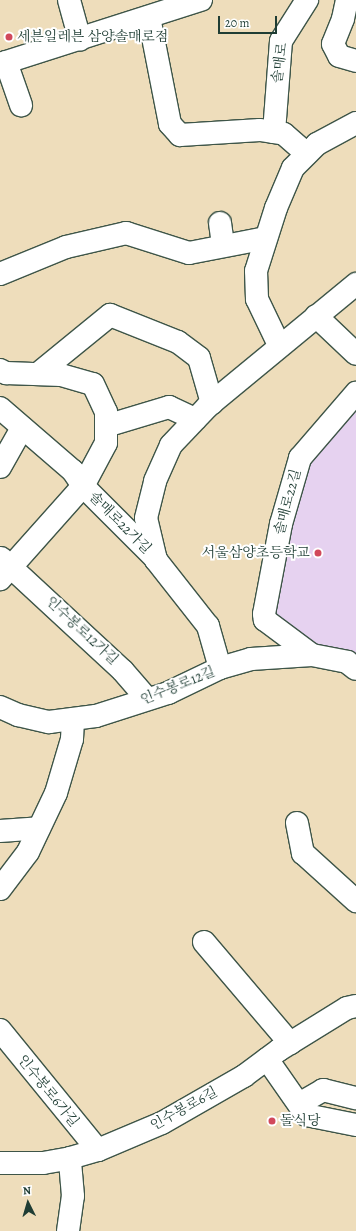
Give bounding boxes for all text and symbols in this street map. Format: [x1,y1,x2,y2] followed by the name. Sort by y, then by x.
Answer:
[220,8,279,34] scale bar
[225,15,249,31] text: 20 m
[17,29,169,45] place label: 세븐일레븐 삼양솔매로점
[4,32,14,42] marker: 세븐일레븐 삼양솔매로점
[269,42,291,84] street label: 솔매로
[271,467,305,537] street label: 솔매로22길
[85,488,155,558] street label: 솔매로22가길
[202,545,310,561] place label: 서울삼양초등학교
[313,548,323,558] marker: 서울삼양초등학교
[42,593,122,669] street label: 인수봉로12가길
[138,663,218,709] street label: 인수봉로12길
[14,1052,82,1130] street label: 인수봉로6가길
[148,1084,220,1134] street label: 인수봉로6길
[280,1113,321,1129] place label: 돌식당
[267,1116,277,1126] marker: 돌식당
[8,1183,48,1223] north arrow
[22,1183,32,1198] text: N

